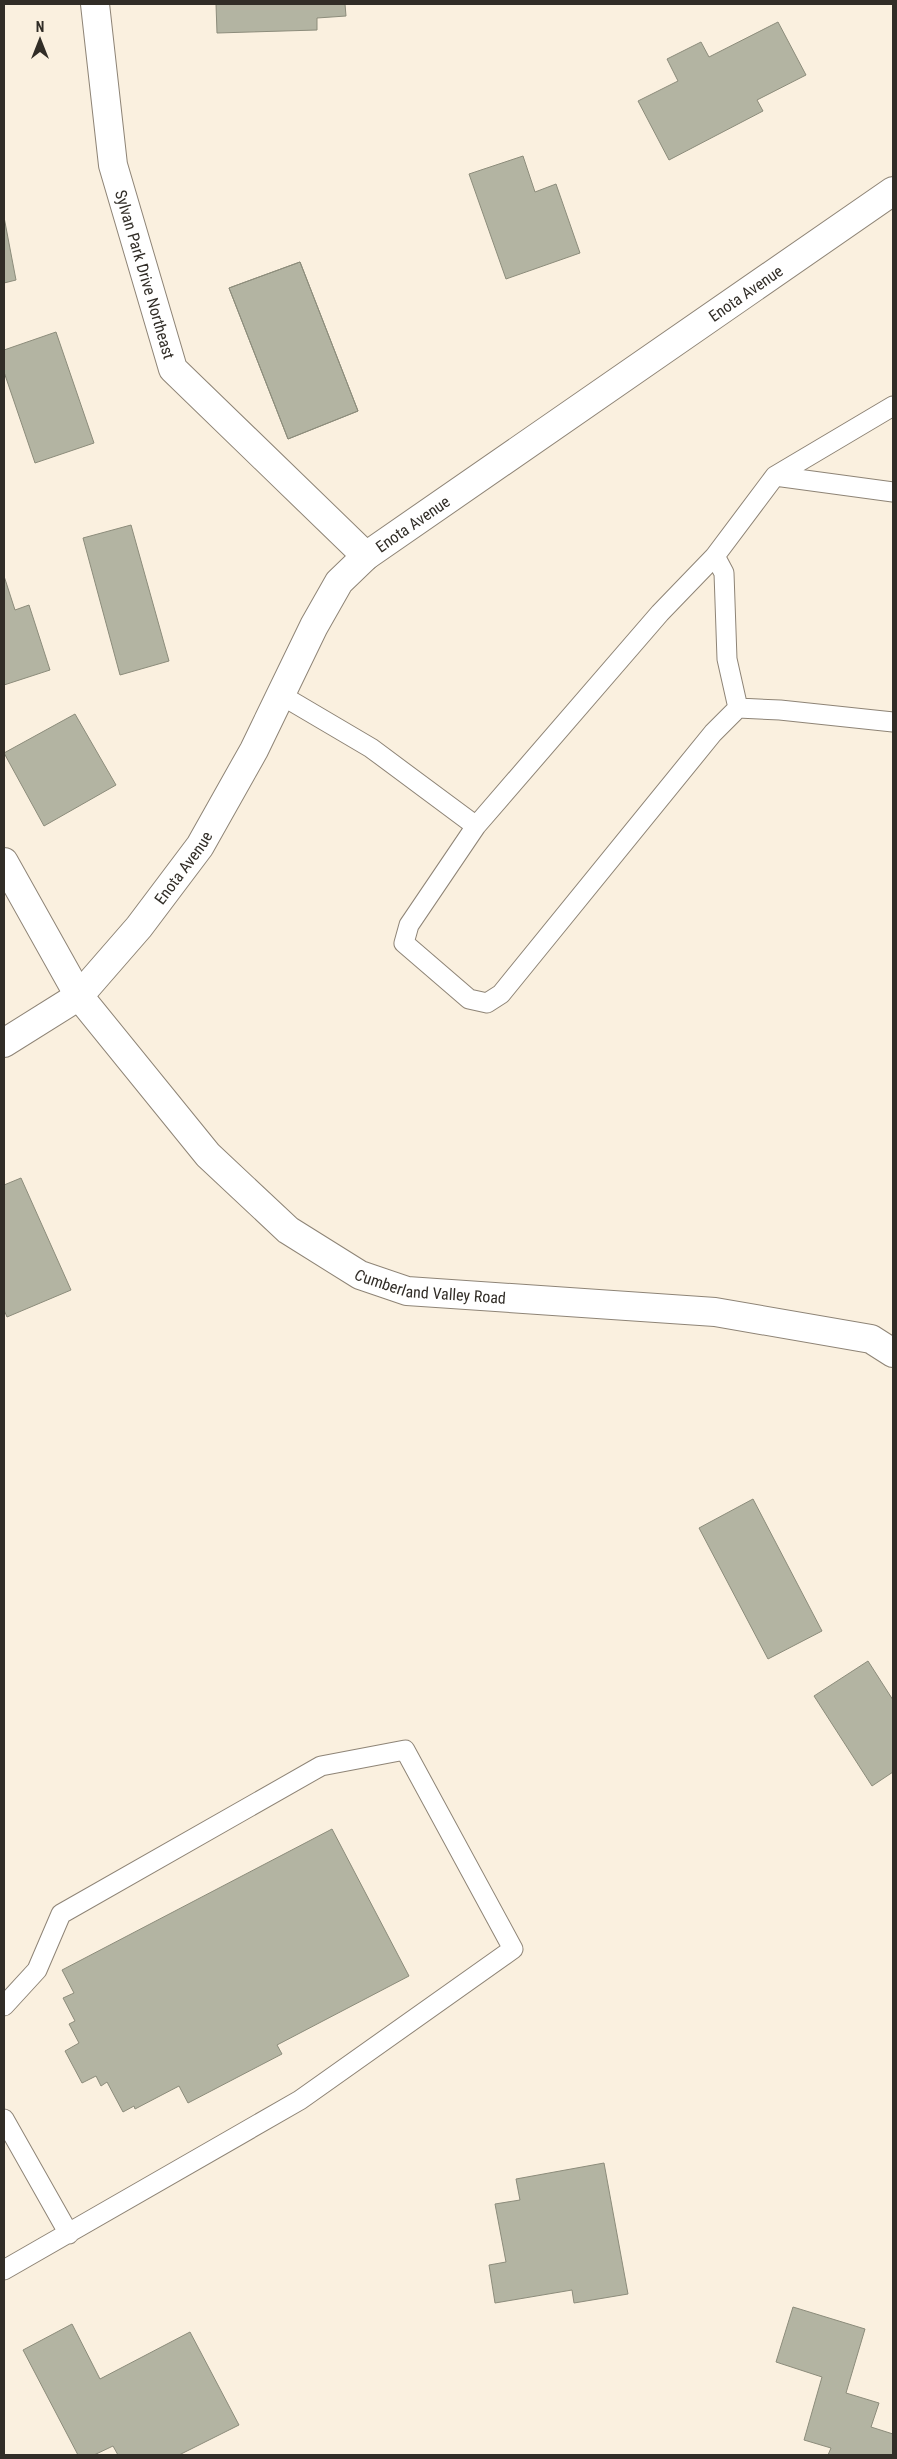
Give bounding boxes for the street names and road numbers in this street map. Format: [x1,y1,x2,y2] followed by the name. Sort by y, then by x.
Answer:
[111,188,179,361] street label: Sylvan Park Drive Northeast
[705,261,786,325] street label: Enota Avenue
[372,491,453,556] street label: Enota Avenue
[150,828,216,908] street label: Enota Avenue
[351,1265,507,1307] street label: Cumberland Valley Road

